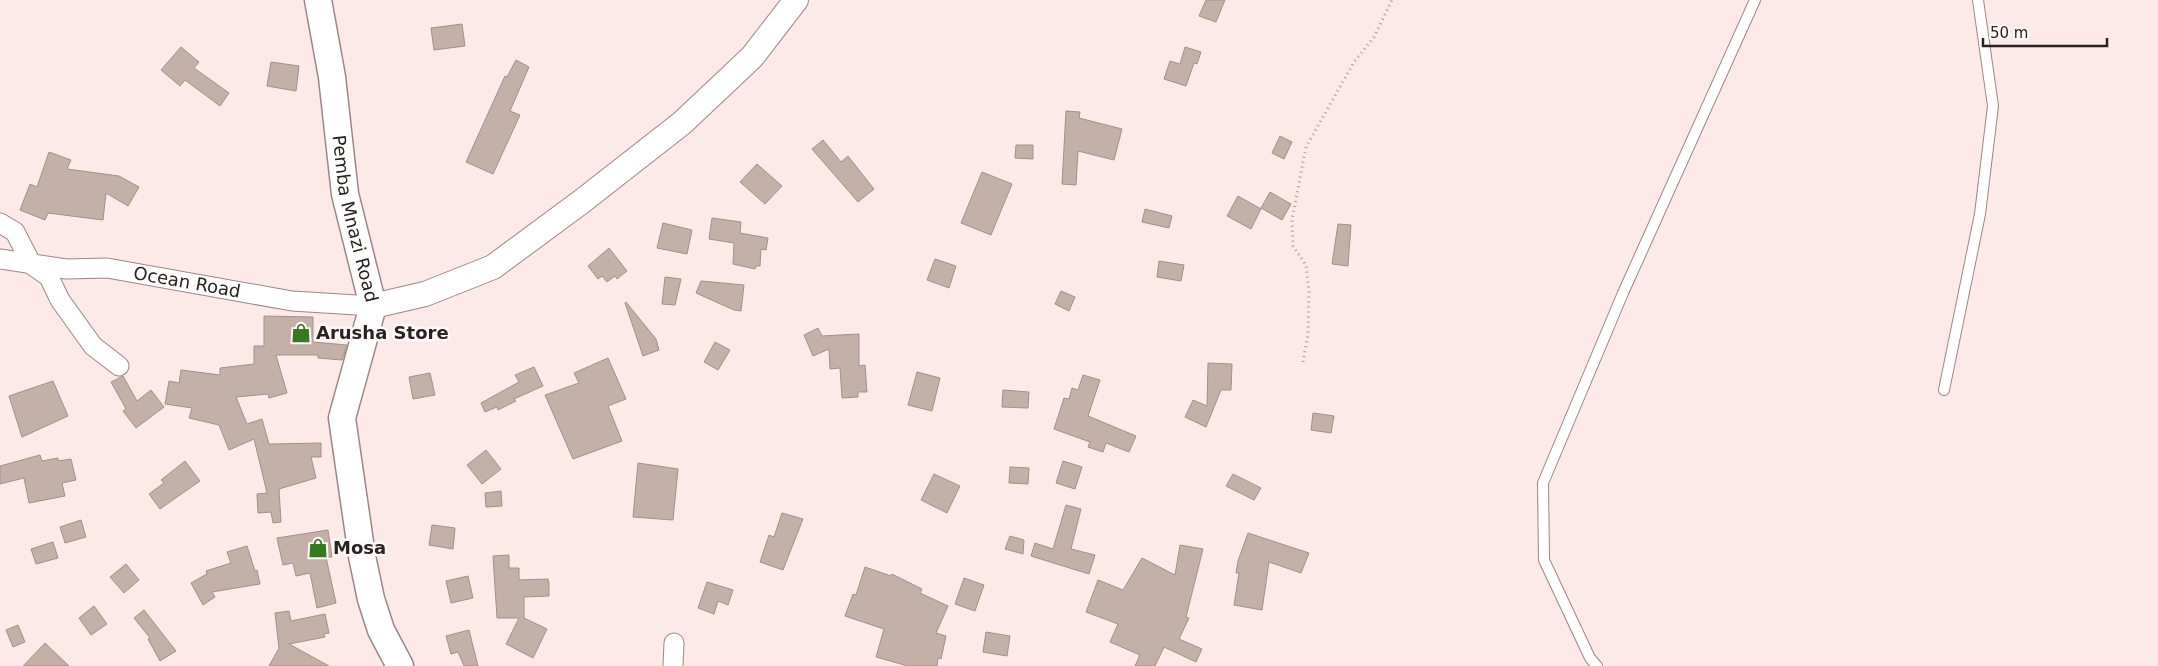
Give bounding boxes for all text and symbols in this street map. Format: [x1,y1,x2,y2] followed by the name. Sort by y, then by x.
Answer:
[1983,15,2107,47] scale bar
[1990,24,2028,42] text: 50 m
[329,134,383,304] street label: Pemba Mnazi Road
[132,262,242,302] street label: Ocean Road
[290,322,312,344] shop icon: Arusha Store
[316,322,449,343] place label: Arusha Store
[307,537,329,559] shop icon: Mosa
[333,537,386,558] place label: Mosa

